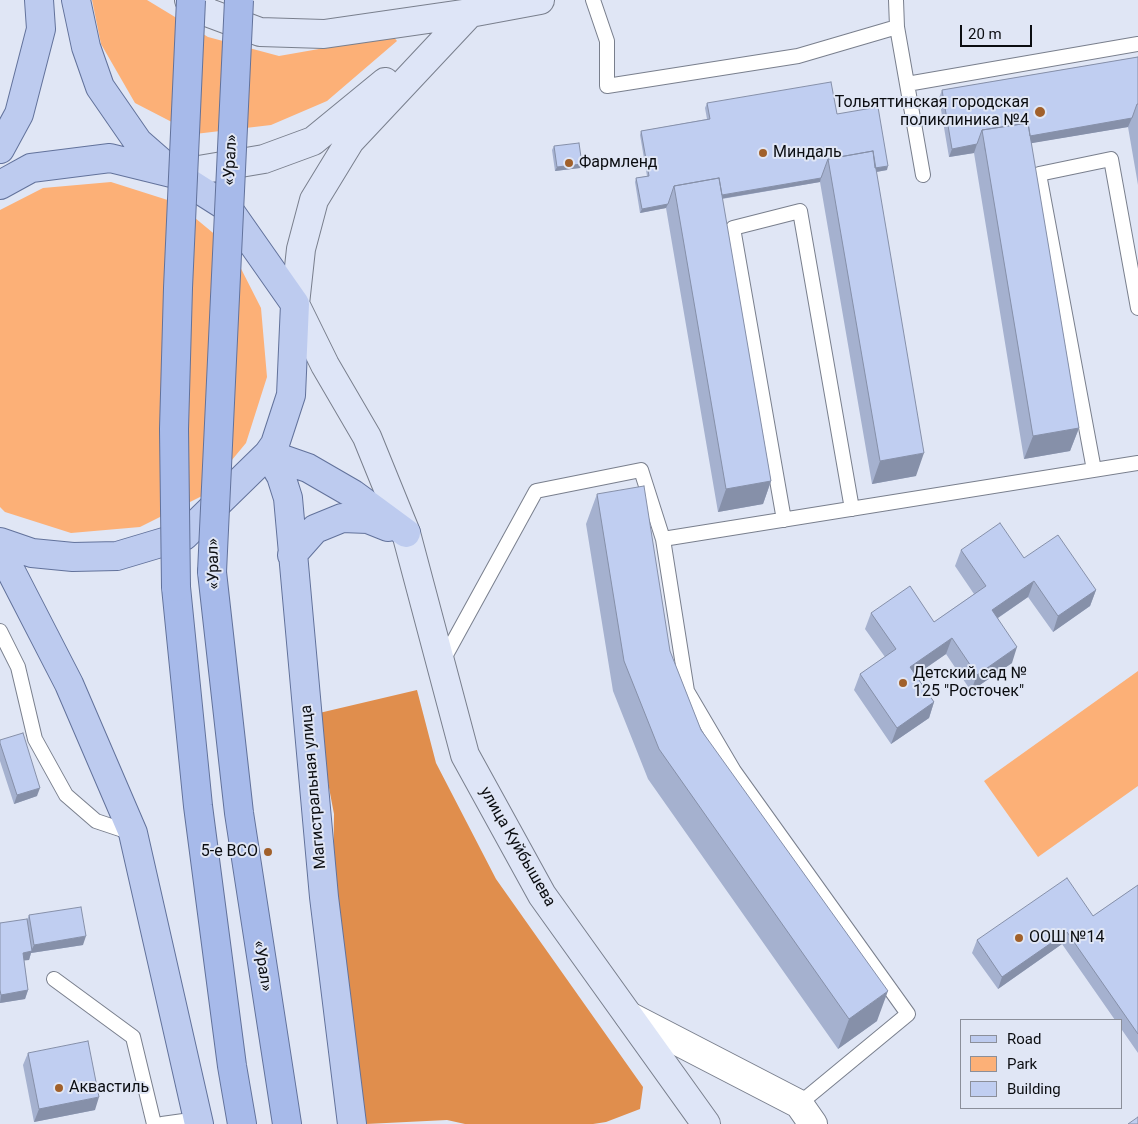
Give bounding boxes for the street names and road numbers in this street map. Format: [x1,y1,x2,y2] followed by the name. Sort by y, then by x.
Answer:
[220,134,242,186] street label: «Урал»
[204,538,224,590] street label: «Урал»
[297,704,331,870] street label: Магистральная улица
[475,784,559,910] street label: улица Куйбышева
[249,939,275,993] street label: «Урал»

